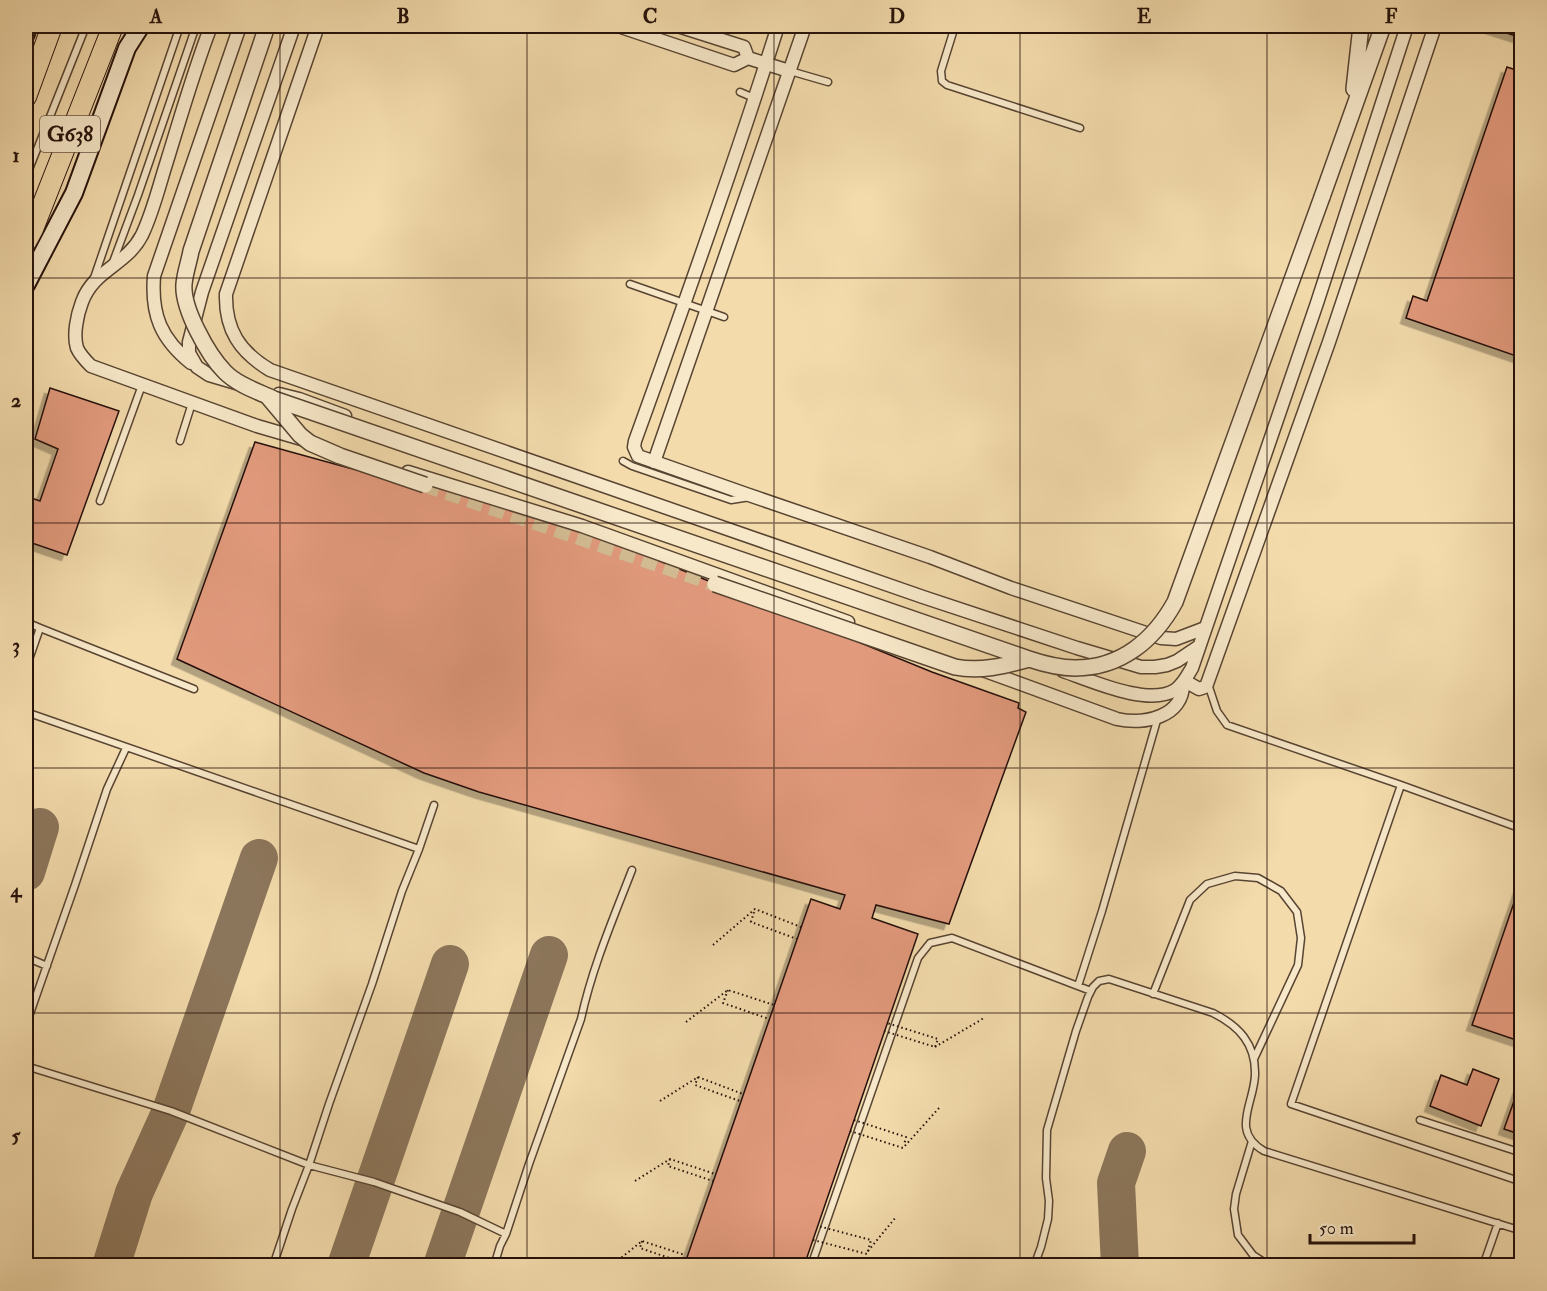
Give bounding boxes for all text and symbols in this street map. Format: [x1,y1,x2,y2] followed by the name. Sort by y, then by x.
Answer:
[149,4,163,29] text: A
[396,4,410,29] text: B
[643,4,657,29] text: C
[889,4,905,29] text: D
[1137,4,1152,29] text: E
[1385,4,1398,29] text: F
[40,116,100,152] road number: G638
[12,143,20,168] text: 1
[11,388,21,413] text: 2
[12,633,20,658] text: 3
[10,878,23,903] text: 4
[12,1123,22,1148] text: 5
[1310,1207,1414,1245] scale bar
[1319,1217,1354,1240] text: 50 m

